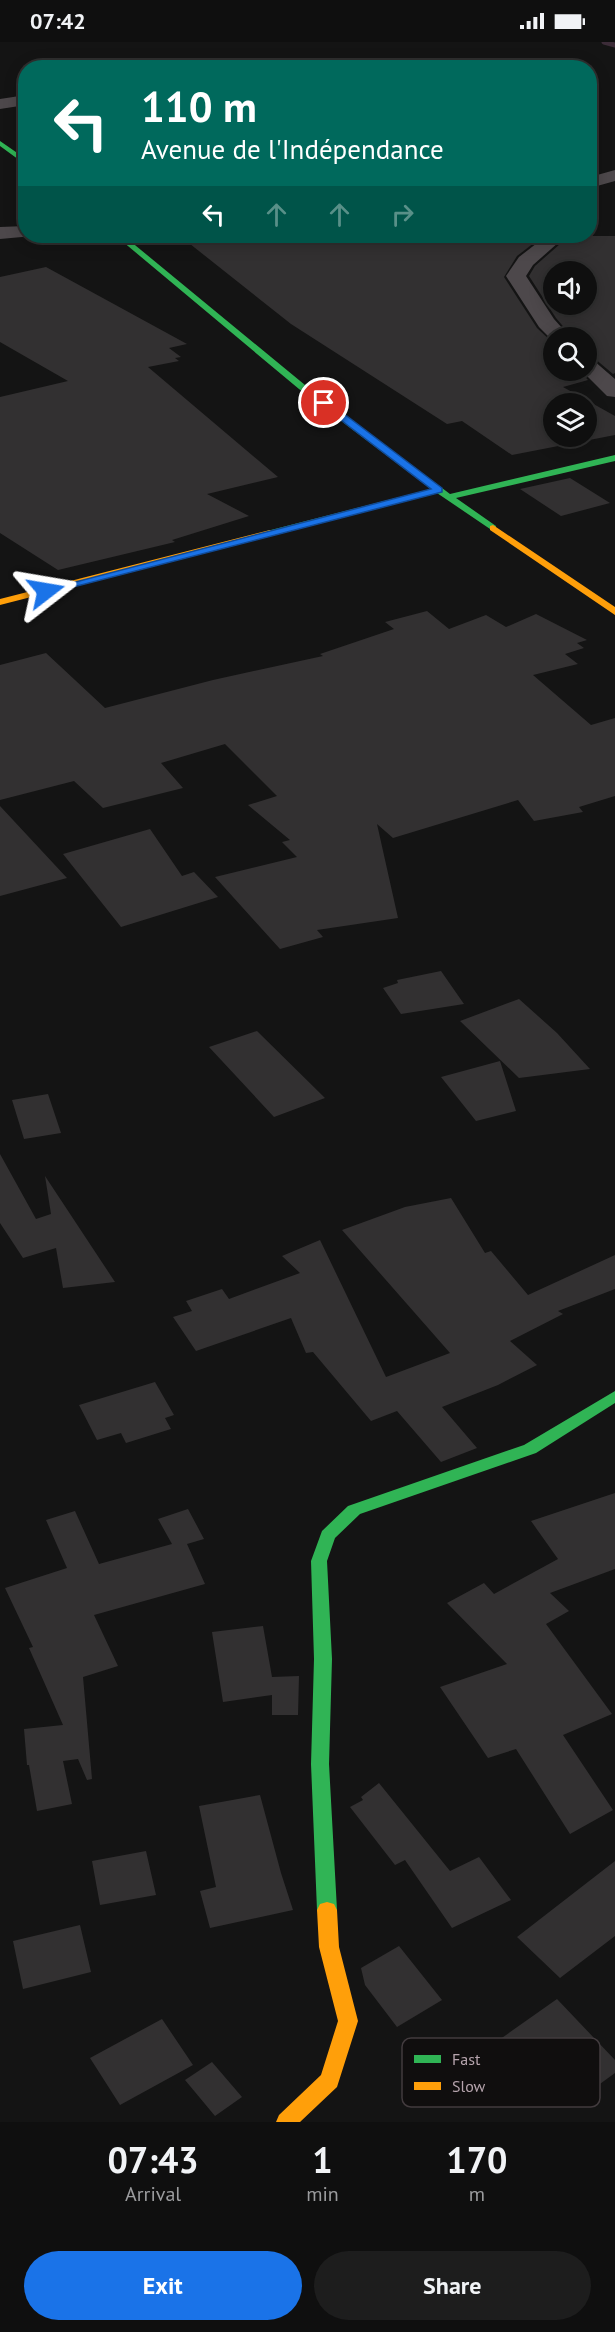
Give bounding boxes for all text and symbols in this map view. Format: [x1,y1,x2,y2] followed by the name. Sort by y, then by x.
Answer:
[30,7,86,35] text: 07:42
[141,79,257,134] text: 110 m
[42,84,120,162] icon: left
[141,132,444,166] text: Avenue de l'Indépendance
[197,198,230,231] icon: left
[260,198,293,231] icon: ahead
[323,198,356,231] icon: ahead
[386,198,419,231] icon: right
[543,261,597,447] map controls
[543,261,597,315] button: sound
[543,327,597,381] button: search
[298,377,349,428] pin
[307,386,340,419] icon: arrive
[543,393,597,447] button: layers
[14,559,78,623] position arrow
[402,2038,600,2107] legend
[452,2049,481,2069] text: Fast
[452,2076,486,2096] text: Slow
[107,2136,199,2183] text: 07:43
[312,2136,333,2183] text: 1
[446,2136,508,2183] text: 170
[125,2181,181,2207] text: Arrival
[306,2181,339,2207] text: min
[469,2181,485,2207] text: m
[24,2251,302,2320] button: Exit
[314,2251,591,2320] button: Share

